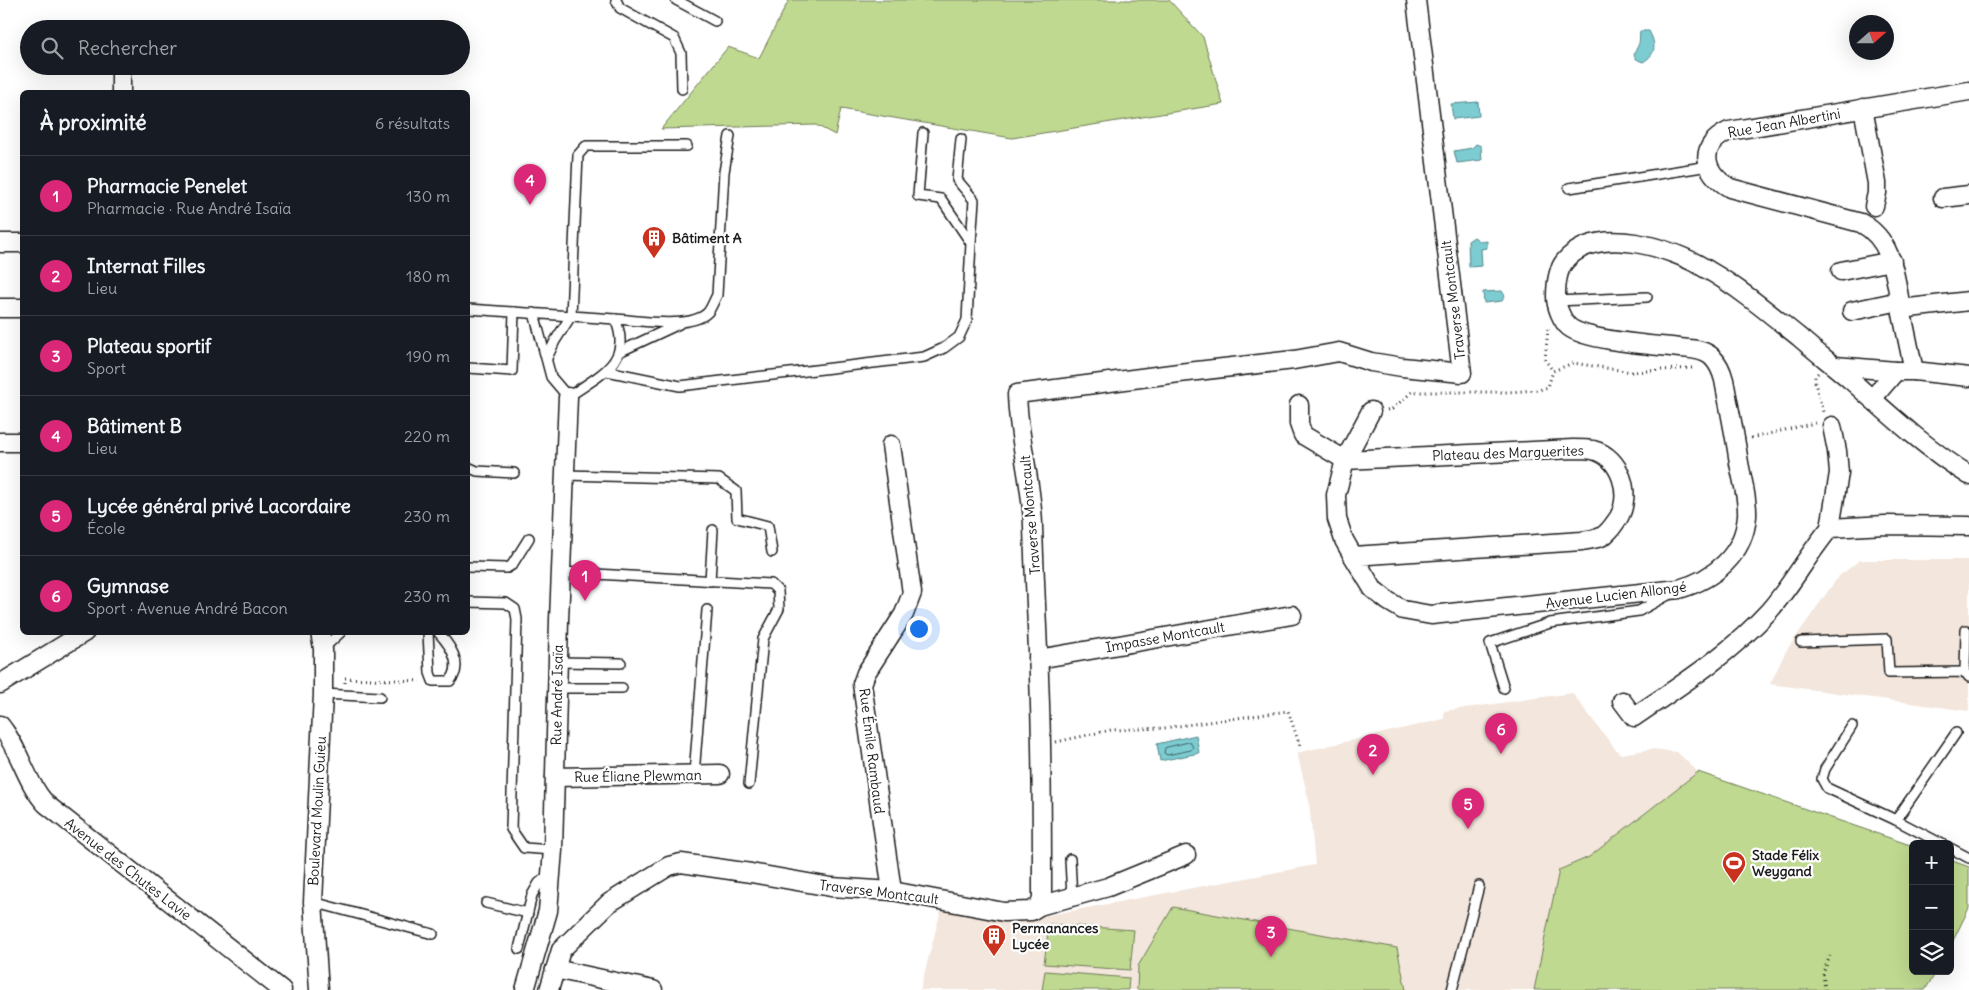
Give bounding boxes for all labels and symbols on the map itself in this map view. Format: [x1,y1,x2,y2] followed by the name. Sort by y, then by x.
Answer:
[1849,15,1894,60] north arrow
[1726,104,1842,142] street label: Rue Jean Albertini
[514,164,546,205] pin: 4
[641,225,667,259] building icon: Bâtiment A
[672,229,742,247] place label: Bâtiment A
[1437,239,1469,361] street label: Traverse Montcault
[1432,441,1584,465] street label: Plateau des Marguerites
[1016,454,1044,576] street label: Traverse Montcault
[569,560,601,601] pin: 1
[1545,577,1687,613] street label: Avenue Lucien Allongé
[906,616,932,642] your location
[1104,618,1226,656] street label: Impasse Montcault
[547,644,567,746] street label: Rue André Isaïa
[855,687,889,815] street label: Rue Émile Rambaud
[1485,713,1517,754] pin: 6
[1357,734,1389,775] pin: 2
[304,736,330,886] street label: Boulevard Moulin Guieu
[574,766,702,786] street label: Rue Éliane Plewman
[1452,788,1484,829] pin: 5
[61,814,195,924] street label: Avenue des Chutes Lavie
[1752,846,1819,880] place label: Stade Félix Weygand
[1721,850,1747,884] sports icon: Stade Félix Weygand
[818,876,940,908] street label: Traverse Montcault
[1255,916,1287,957] pin: 3
[1012,919,1099,953] place label: Permanances Lycée
[981,923,1007,957] building icon: Permanances Lycée

